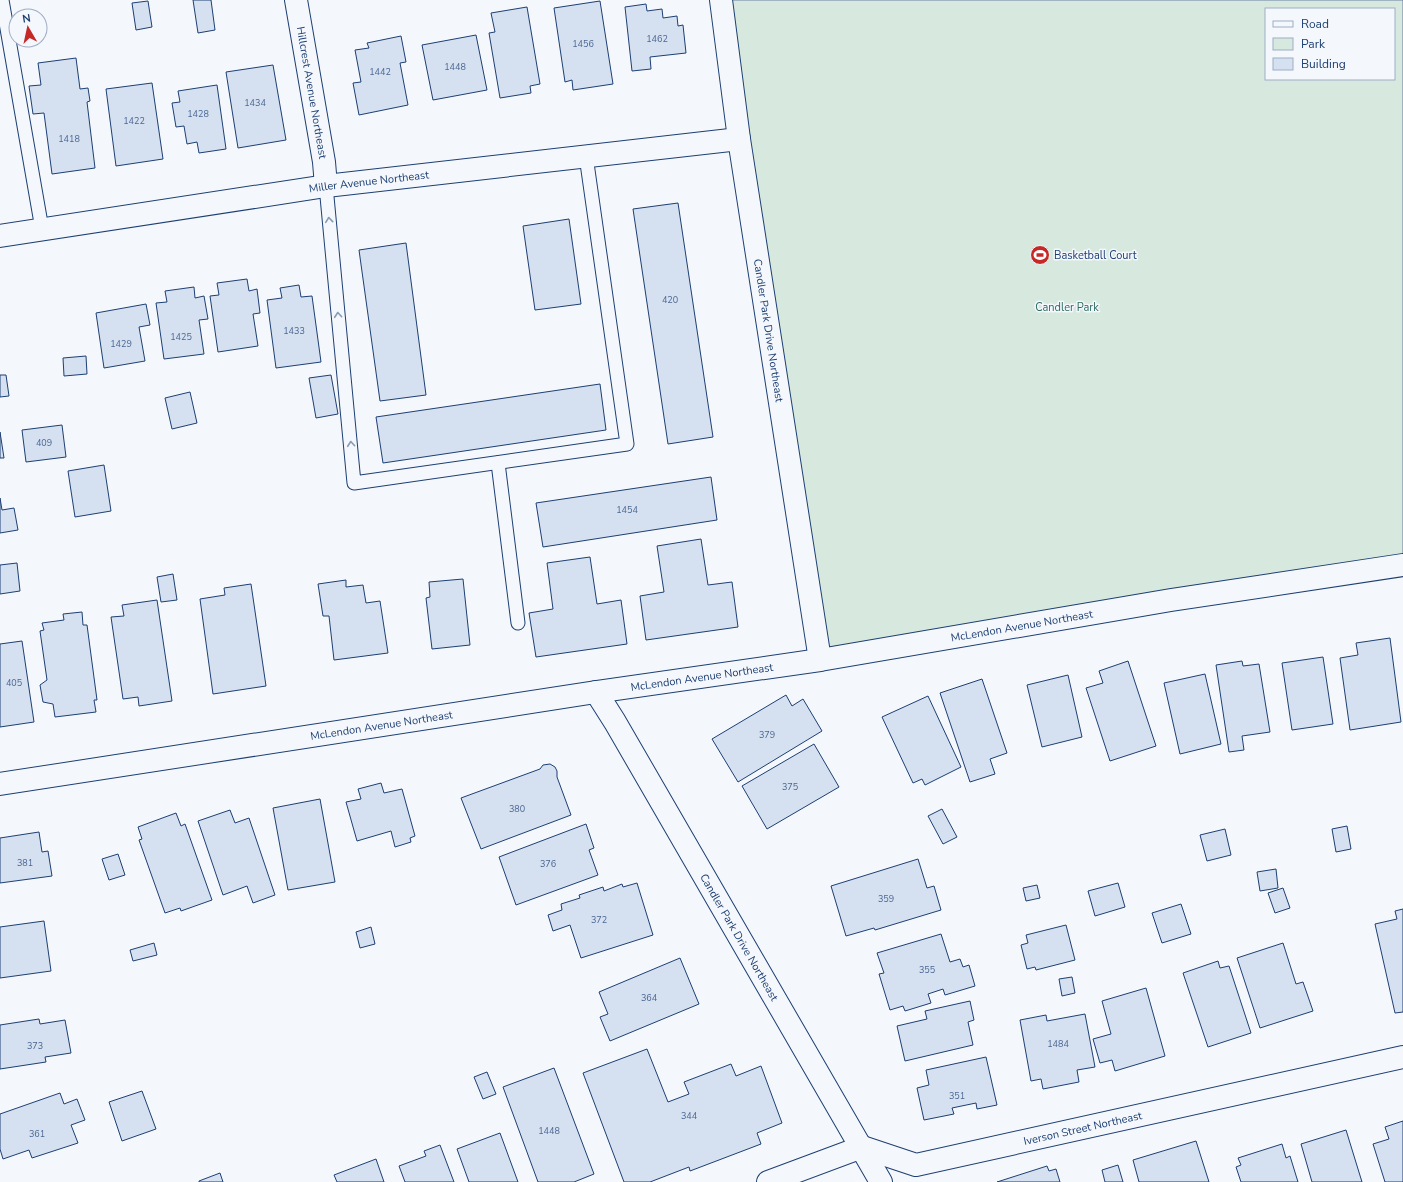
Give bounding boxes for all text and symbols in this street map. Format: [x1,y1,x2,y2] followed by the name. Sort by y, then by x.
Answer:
[8,8,48,48] north arrow
[1265,8,1395,80] legend
[21,11,32,27] text: N
[1301,16,1329,32] text: Road
[293,25,331,160] street label: Hillcrest Avenue Northeast
[646,33,668,45] house number: 1462
[1301,36,1326,52] text: Park
[572,38,594,50] house number: 1456
[1301,56,1346,72] text: Building
[444,61,466,73] house number: 1448
[369,66,391,78] house number: 1442
[244,97,266,109] house number: 1434
[187,108,209,120] house number: 1428
[123,115,145,127] house number: 1422
[58,133,80,145] house number: 1418
[308,167,430,196] street label: Miller Avenue Northeast
[325,217,334,223] one-way arrow
[1029,244,1051,266] sports icon: Basketball Court
[1054,248,1137,263] place label: Basketball Court
[750,258,787,403] street label: Candler Park Drive Northeast
[662,294,678,306] house number: 420
[1035,300,1099,315] park label: Candler Park
[334,312,343,318] one-way arrow
[283,325,305,337] house number: 1433
[170,331,192,343] house number: 1425
[110,338,132,350] house number: 1429
[36,437,52,449] house number: 409
[346,441,355,447] one-way arrow
[616,504,638,516] house number: 1454
[950,606,1094,645] street label: McLendon Avenue Northeast
[630,659,774,694] street label: McLendon Avenue Northeast
[6,677,22,689] house number: 405
[309,707,454,744] street label: McLendon Avenue Northeast
[759,729,775,741] house number: 379
[782,781,798,793] house number: 375
[509,803,525,815] house number: 380
[17,857,33,869] house number: 381
[540,858,556,870] house number: 376
[697,871,782,1004] street label: Candler Park Drive Northeast
[878,893,894,905] house number: 359
[591,914,607,926] house number: 372
[919,964,935,976] house number: 355
[641,992,658,1004] house number: 364
[1047,1038,1069,1050] house number: 1484
[27,1040,43,1052] house number: 373
[949,1090,965,1102] house number: 351
[1022,1108,1144,1148] street label: Iverson Street Northeast
[681,1110,698,1122] house number: 344
[538,1125,560,1137] house number: 1448
[29,1128,45,1140] house number: 361

